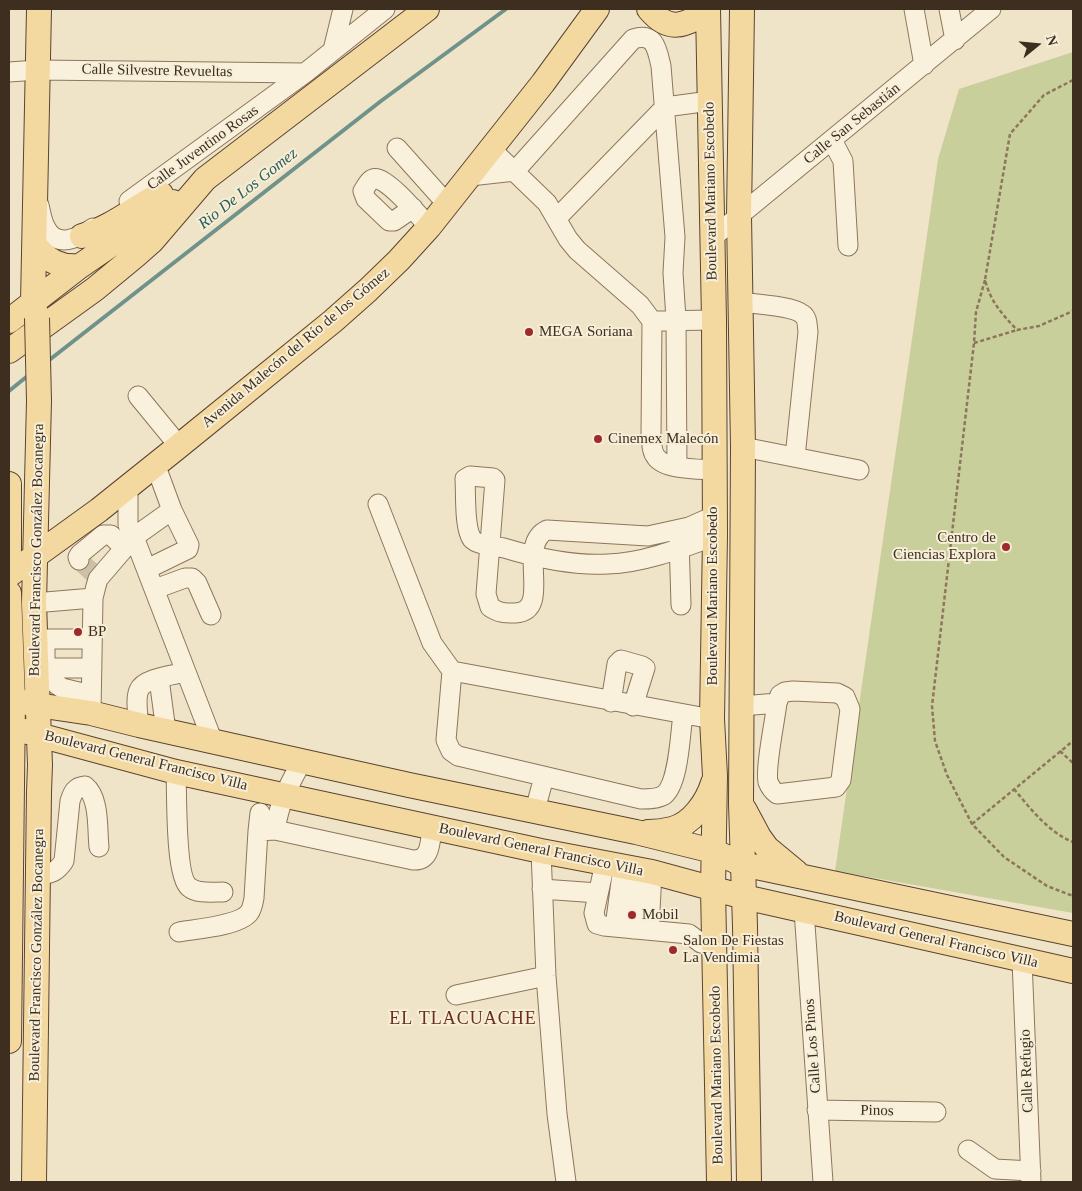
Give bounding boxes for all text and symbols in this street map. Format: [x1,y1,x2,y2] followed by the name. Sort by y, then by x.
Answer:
[1012,20,1062,70] north arrow
[1043,33,1060,48] text: N
[81,61,233,81] street label: Calle Silvestre Revueltas
[800,80,904,168] street label: Calle San Sebastián
[700,101,722,281] street label: Boulevard Mariano Escobedo
[144,102,262,194] street label: Calle Juventino Rosas
[195,144,301,234] water label: Rio De Los Gomez
[198,264,394,432] street label: Avenida Malecón del Río de los Gómez
[539,323,633,341] place label: MEGA Soriana
[523,326,535,338] marker: MEGA Soriana
[26,423,48,677] street label: Boulevard Francisco González Bocanegra
[608,430,718,448] place label: Cinemex Malecón
[592,433,604,445] marker: Cinemex Malecón
[704,506,722,686] street label: Boulevard Mariano Escobedo
[893,529,996,564] place label: Centro de Ciencias Explora
[1000,541,1012,553] marker: Centro de Ciencias Explora
[88,623,106,641] place label: BP
[72,626,84,638] marker: BP
[43,727,249,795] street label: Boulevard General Francisco Villa
[437,820,645,880] street label: Boulevard General Francisco Villa
[26,828,48,1082] street label: Boulevard Francisco González Bocanegra
[642,906,679,924] place label: Mobil
[832,908,1040,972] street label: Boulevard General Francisco Villa
[626,909,638,921] marker: Mobil
[683,932,784,967] place label: Salon De Fiestas La Vendimia
[667,944,679,956] marker: Salon De Fiestas La Vendimia
[706,985,728,1165] street label: Boulevard Mariano Escobedo
[801,998,825,1094] street label: Calle Los Pinos
[388,1008,538,1030] district label: EL TLACUACHE
[1017,1029,1037,1113] street label: Calle Refugio
[860,1102,894,1120] street label: Pinos

